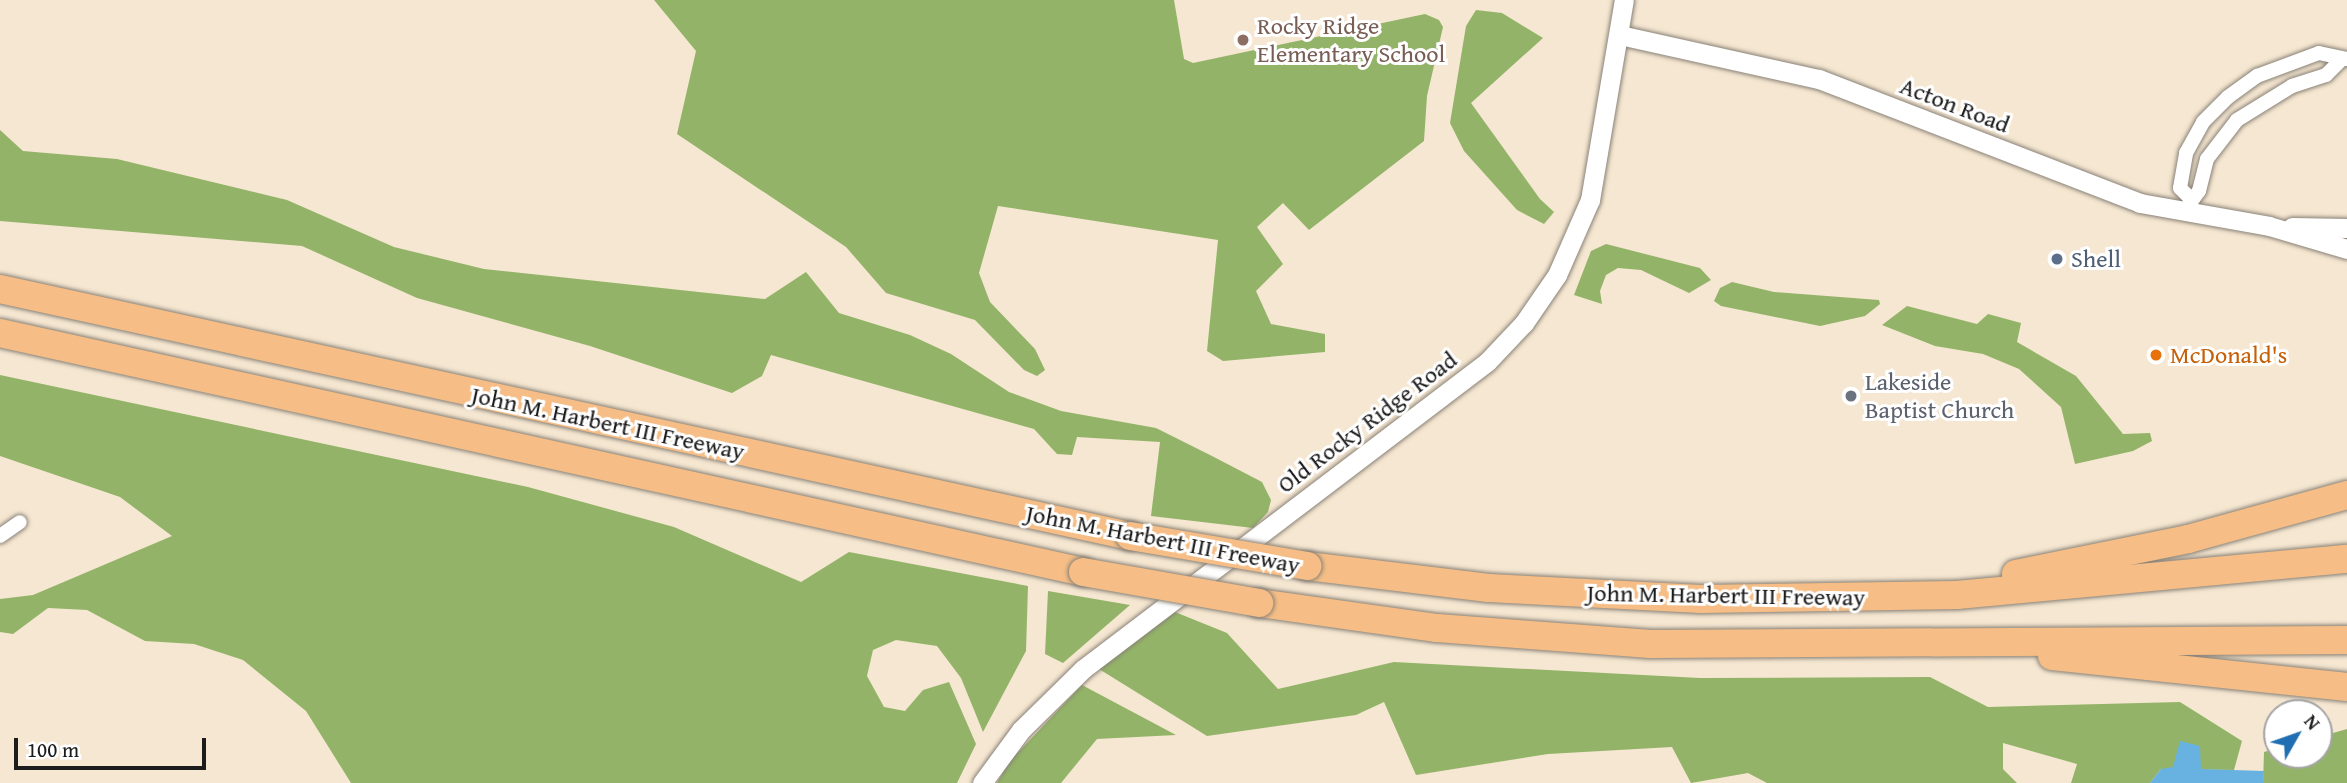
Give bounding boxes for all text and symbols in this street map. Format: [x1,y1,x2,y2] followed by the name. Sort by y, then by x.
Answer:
[1257,12,1445,68] place label: Rocky Ridge Elementary School
[1235,32,1251,48] marker: Rocky Ridge Elementary School
[1896,71,2014,139] street label: Acton Road
[2071,245,2121,273] place label: Shell
[2049,251,2065,267] marker: Shell
[2170,341,2287,369] place label: McDonald's
[1272,345,1462,499] street label: Old Rocky Ridge Road
[2148,347,2164,363] marker: McDonald's
[1865,368,2014,424] place label: Lakeside Baptist Church
[469,380,747,466] street label: John M. Harbert III Freeway
[1843,388,1859,404] marker: Lakeside Baptist Church
[1024,498,1302,580] street label: John M. Harbert III Freeway
[1587,578,1865,612] street label: John M. Harbert III Freeway
[2263,699,2333,769] north arrow
[2298,708,2327,736] text: N
[18,724,210,768] scale bar
[27,734,79,765] text: 100 m

